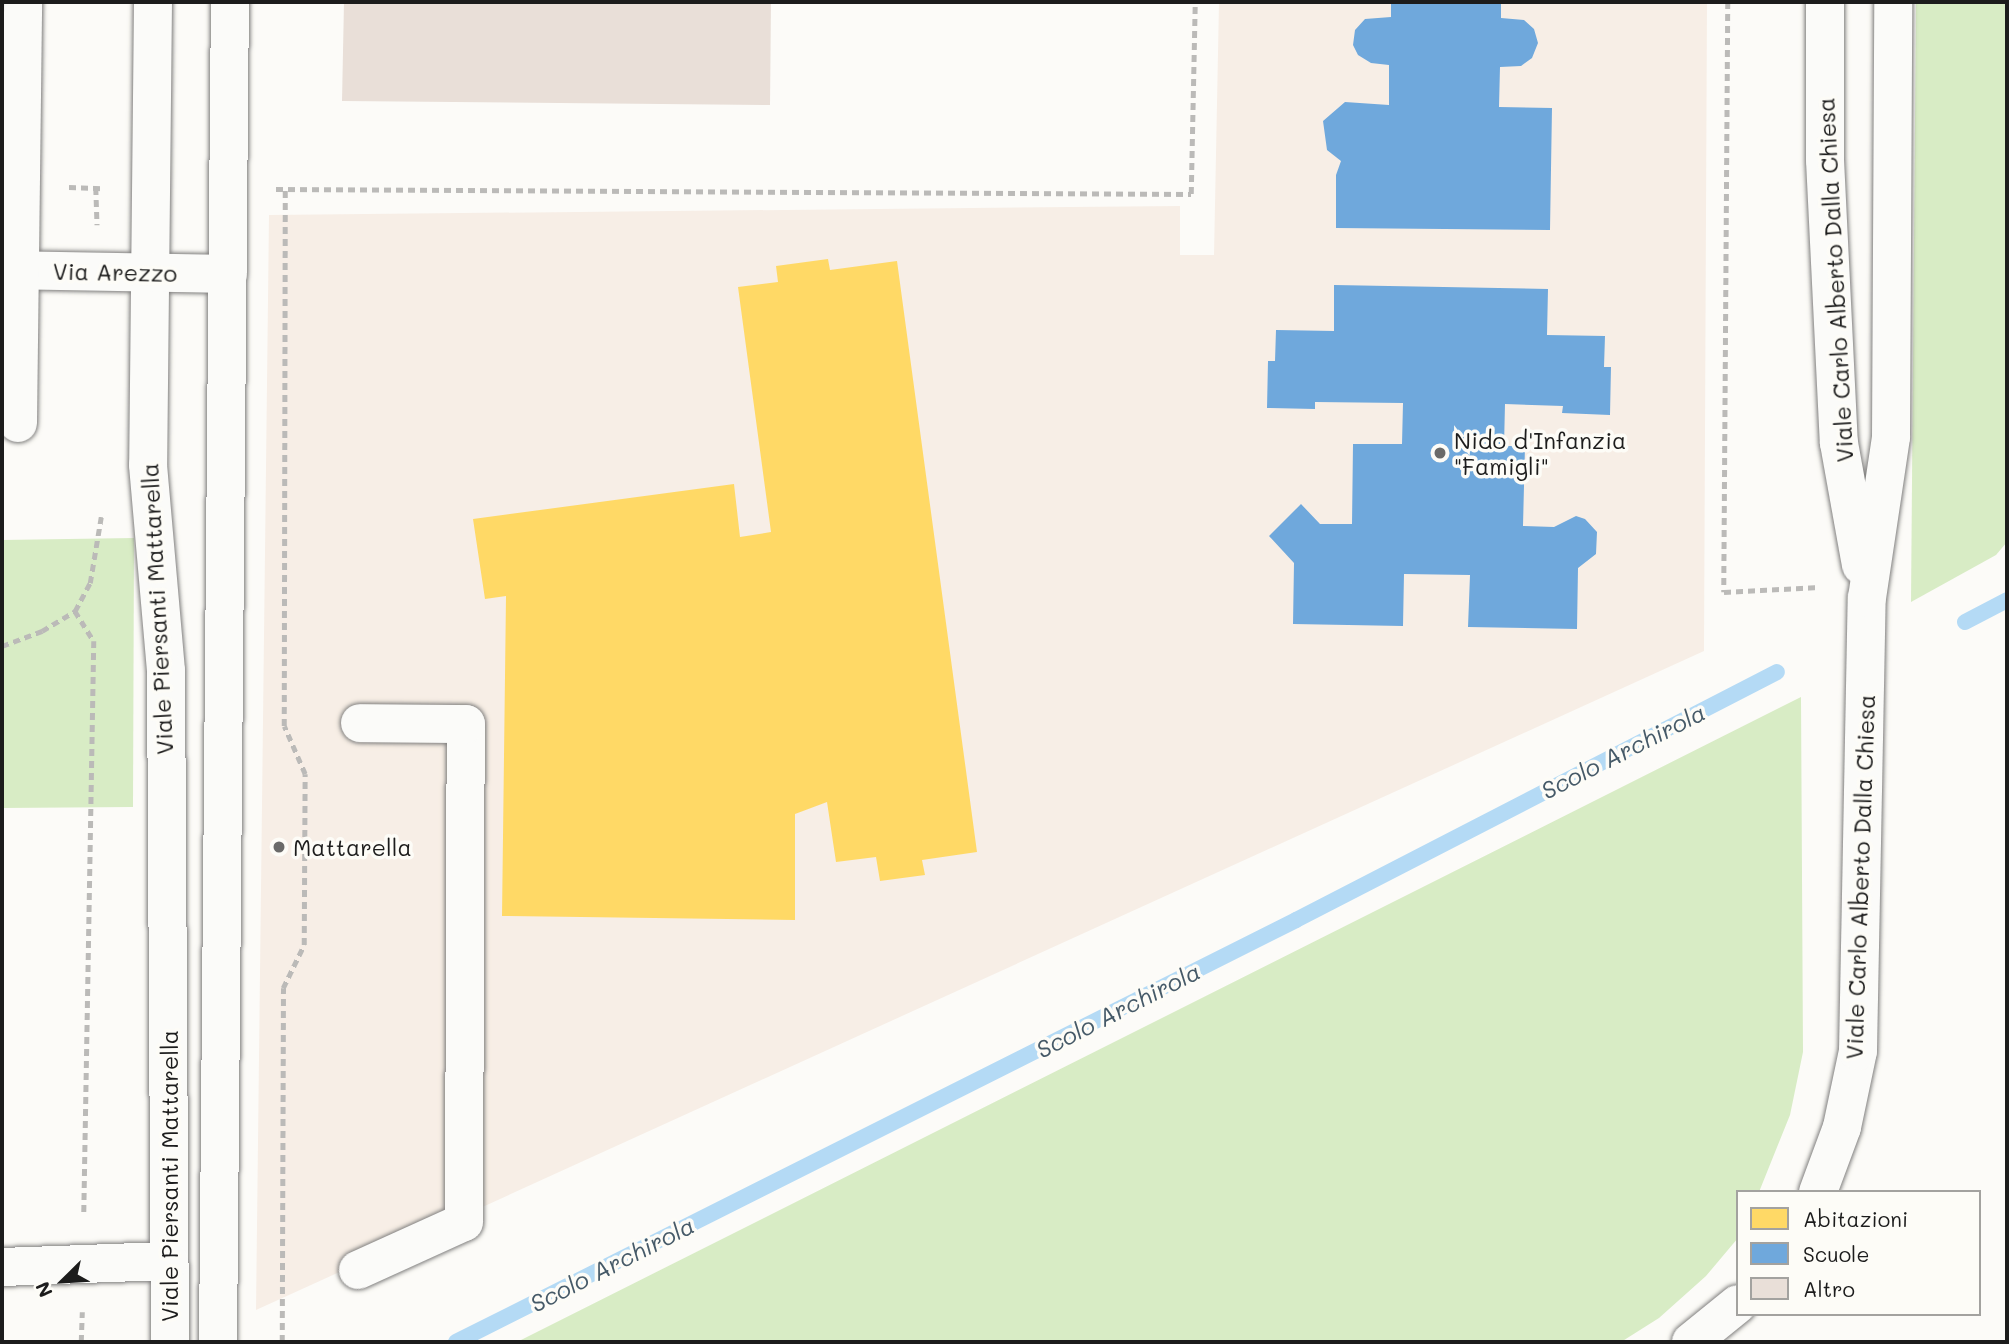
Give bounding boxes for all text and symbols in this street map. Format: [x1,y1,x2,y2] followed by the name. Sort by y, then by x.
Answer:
[1812,97,1858,463] street label: Viale Carlo Alberto Dalla Chiesa
[53,257,177,287] street label: Via Arezzo
[1454,426,1626,480] place label: Nido d'Infanzia "Famigli"
[1432,445,1448,461] marker: Nido d'Infanzia "Famigli"
[136,462,178,756] street label: Viale Piersanti Mattarella
[1840,694,1880,1060] street label: Viale Carlo Alberto Dalla Chiesa
[1536,697,1710,805] water label: Scolo Archirola
[293,833,412,861] place label: Mattarella
[271,839,287,855] marker: Mattarella
[1031,956,1205,1064] water label: Scolo Archirola
[155,1030,183,1322] street label: Viale Piersanti Mattarella
[1736,1190,1981,1316] legend
[1803,1205,1908,1232] text: Abitazioni
[525,1210,699,1318] water label: Scolo Archirola
[1803,1240,1869,1267] text: Scuole
[28,1246,98,1316] north arrow
[1803,1275,1855,1302] text: Altro
[29,1278,58,1301] text: N

